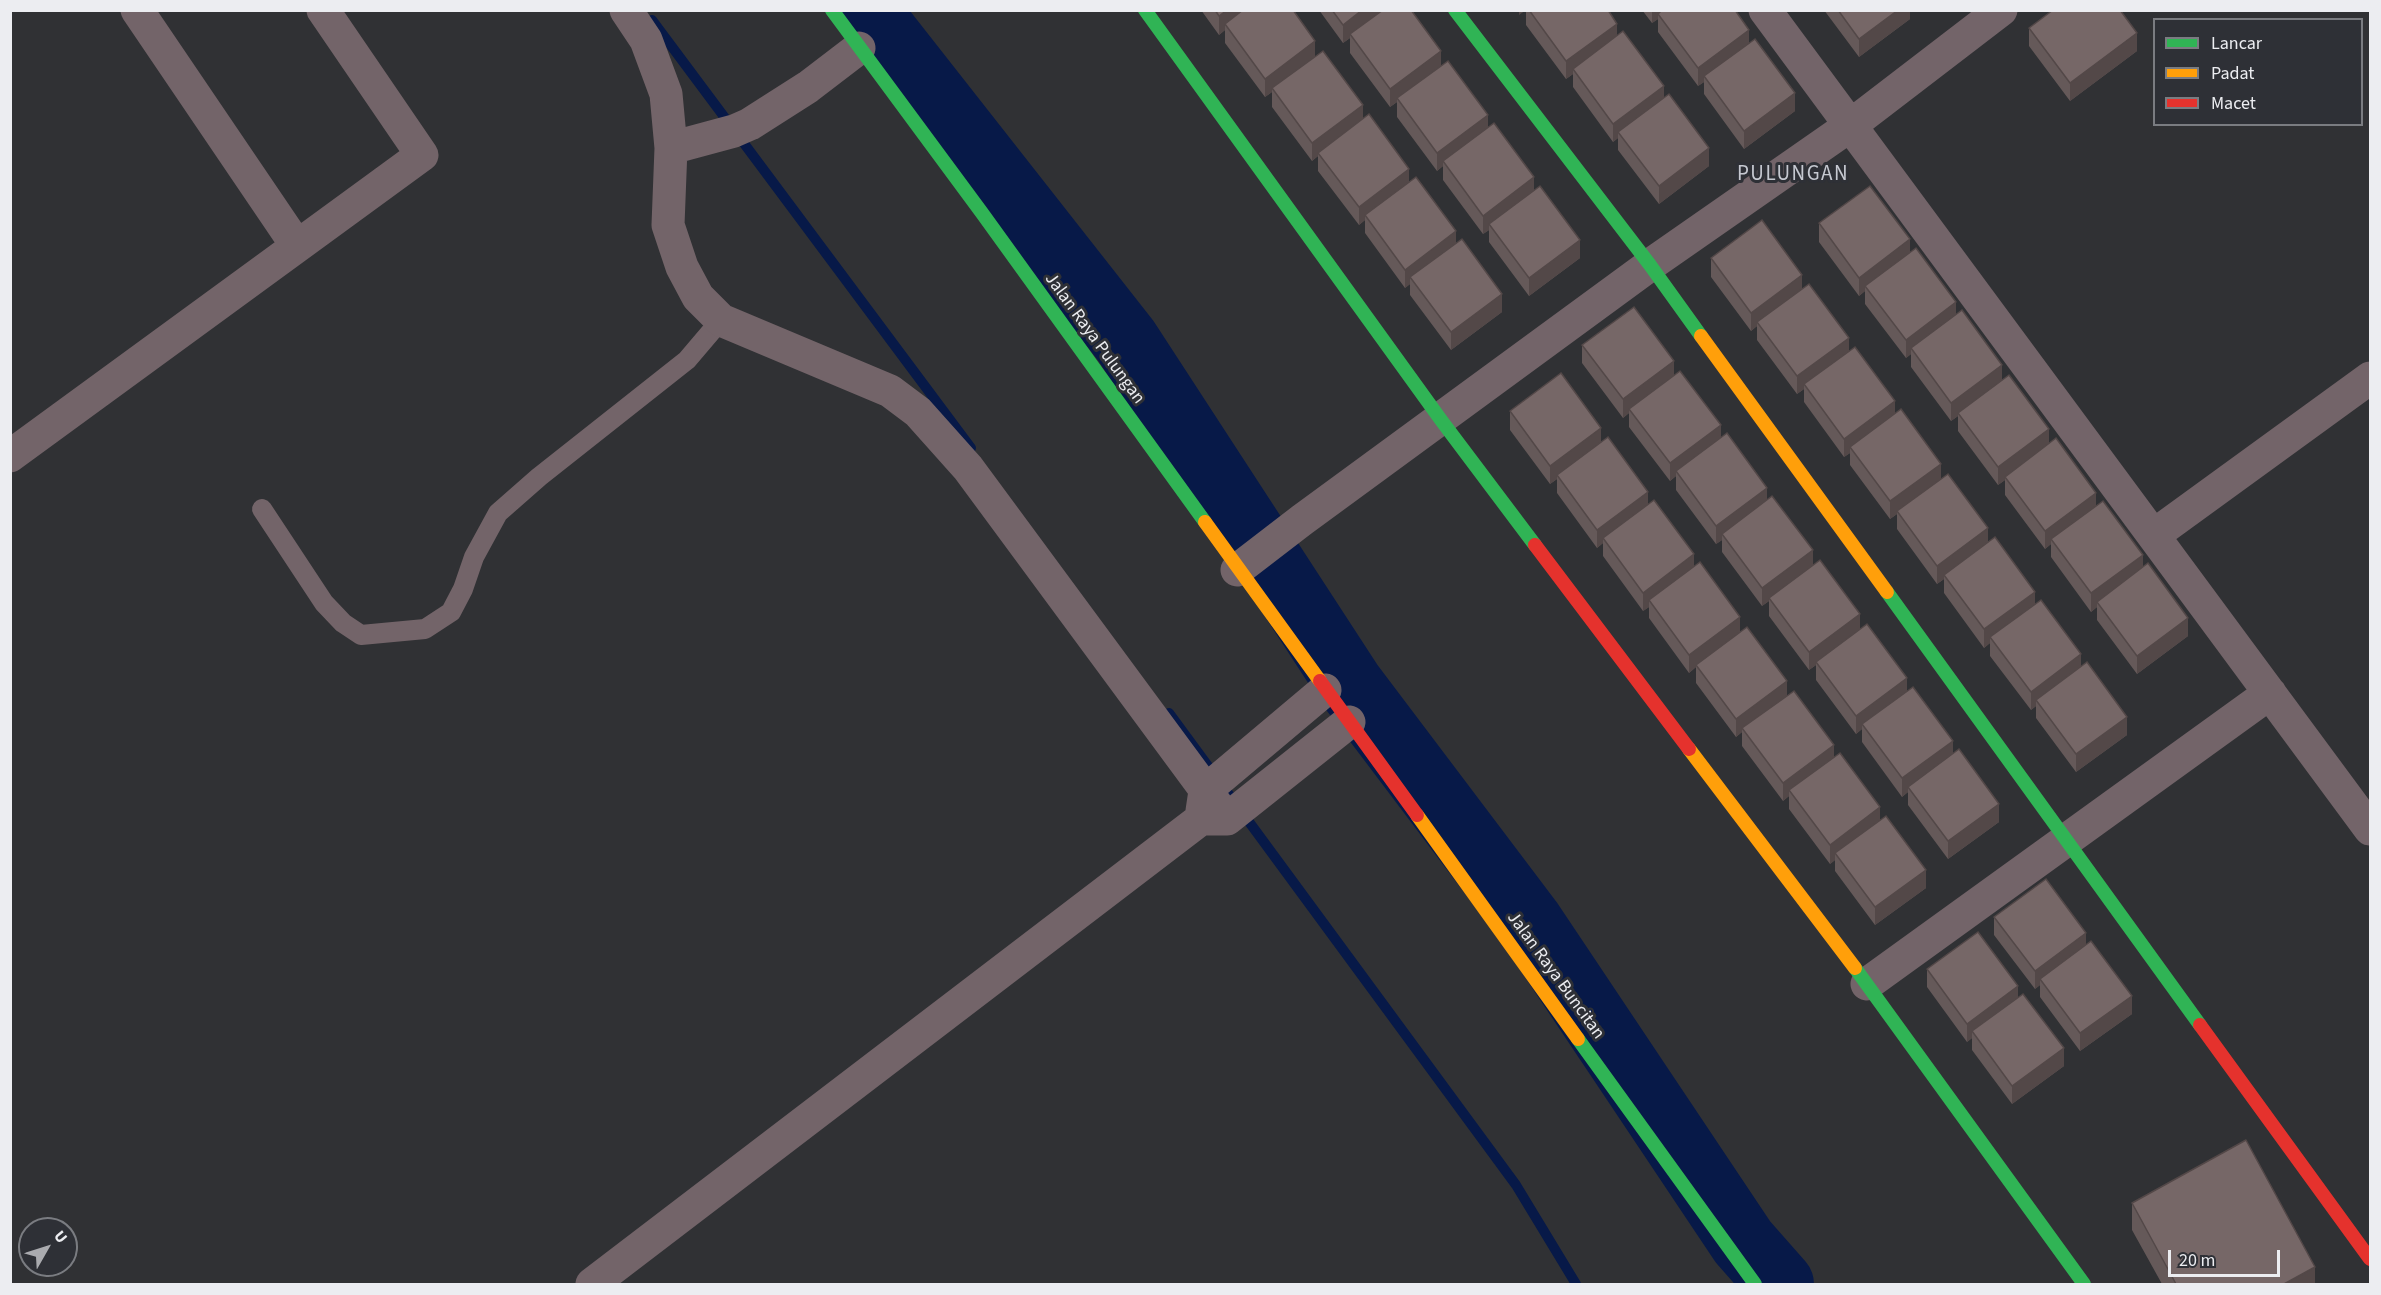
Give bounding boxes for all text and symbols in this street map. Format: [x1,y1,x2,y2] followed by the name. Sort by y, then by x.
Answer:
[2153,18,2363,126] legend
[2211,31,2262,56] text: Lancar
[2211,61,2254,86] text: Padat
[2211,91,2256,116] text: Macet
[1737,162,1849,188] district label: PULUNGAN
[1039,269,1149,409] street label: Jalan Raya Pulungan
[1502,908,1608,1044] street label: Jalan Raya Buncitan
[18,1217,78,1277] north arrow
[49,1226,72,1248] text: U
[2171,1238,2284,1276] scale bar
[2179,1248,2215,1273] text: 20 m

